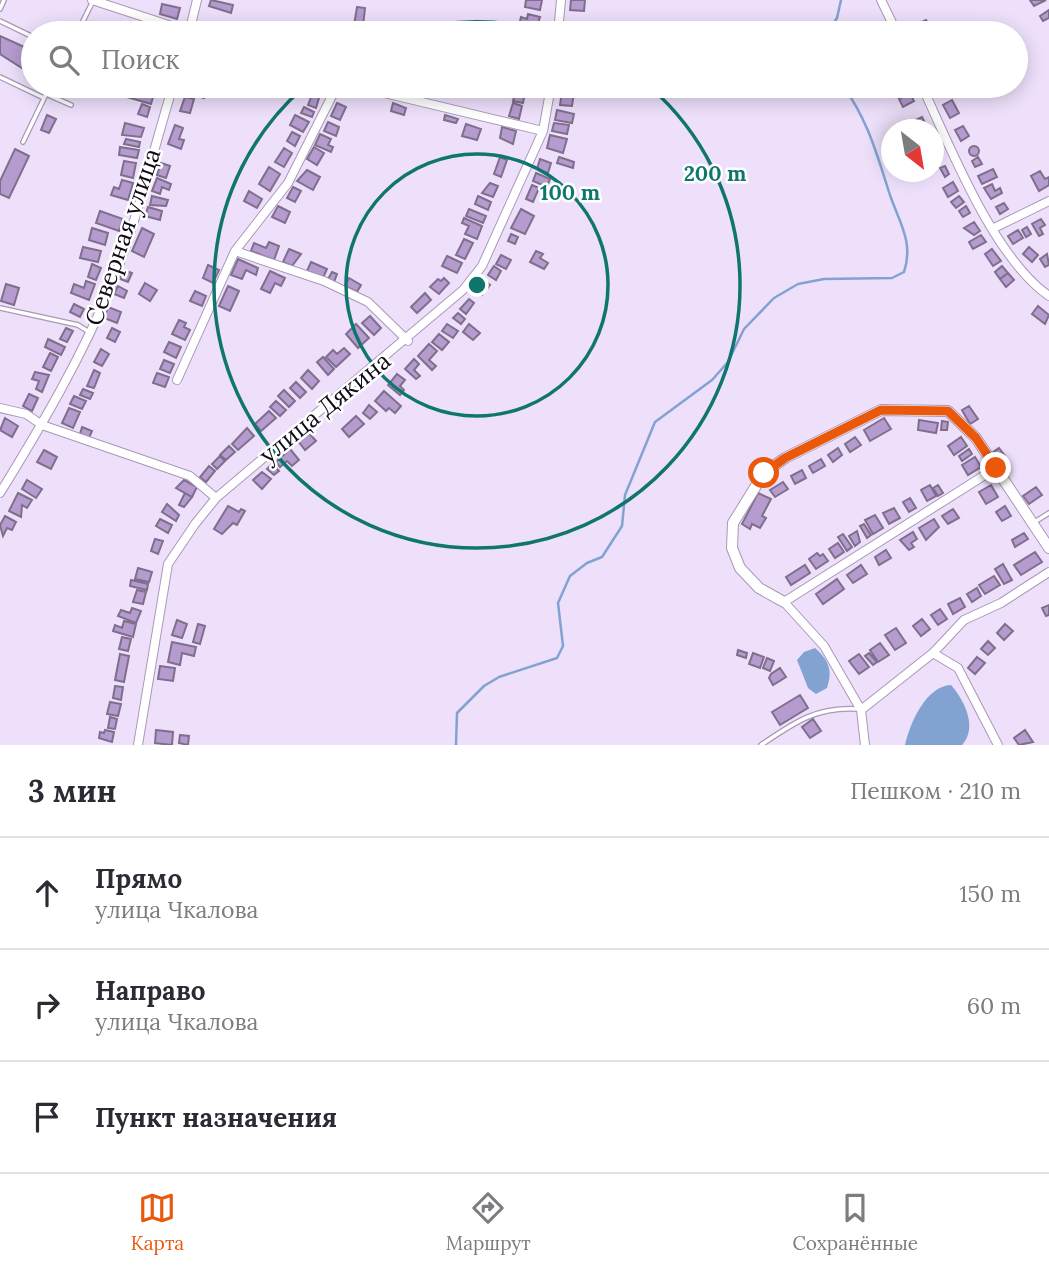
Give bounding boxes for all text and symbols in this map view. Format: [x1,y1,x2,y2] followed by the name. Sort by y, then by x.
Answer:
[21,21,1028,98] search box
[45,41,83,79] icon: search
[101,43,180,76] text: Поиск
[881,119,944,182] north arrow
[78,144,167,329] street label: Северная улица
[684,160,746,187] text: 200 m
[540,179,600,206] text: 100 m
[465,273,489,297] centre of rings
[253,345,397,470] street label: улица Дякина
[980,452,1011,483] route end
[748,457,779,488] route start
[28,772,116,810] text: 3 мин
[850,776,1021,805] text: Пешком · 210 m
[95,862,182,895] text: Прямо
[28,874,66,912] icon: ahead
[959,879,1021,908] text: 150 m
[95,895,258,924] text: улица Чкалова
[95,974,206,1007] text: Направо
[28,986,66,1024] icon: right
[967,991,1021,1020] text: 60 m
[95,1007,258,1036] text: улица Чкалова
[28,1098,66,1136] icon: arrive
[95,1101,337,1134] text: Пункт назначения
[131,1189,184,1255] tab: Карта
[446,1189,531,1255] tab: Маршрут
[792,1189,918,1255] tab: Сохранённые

